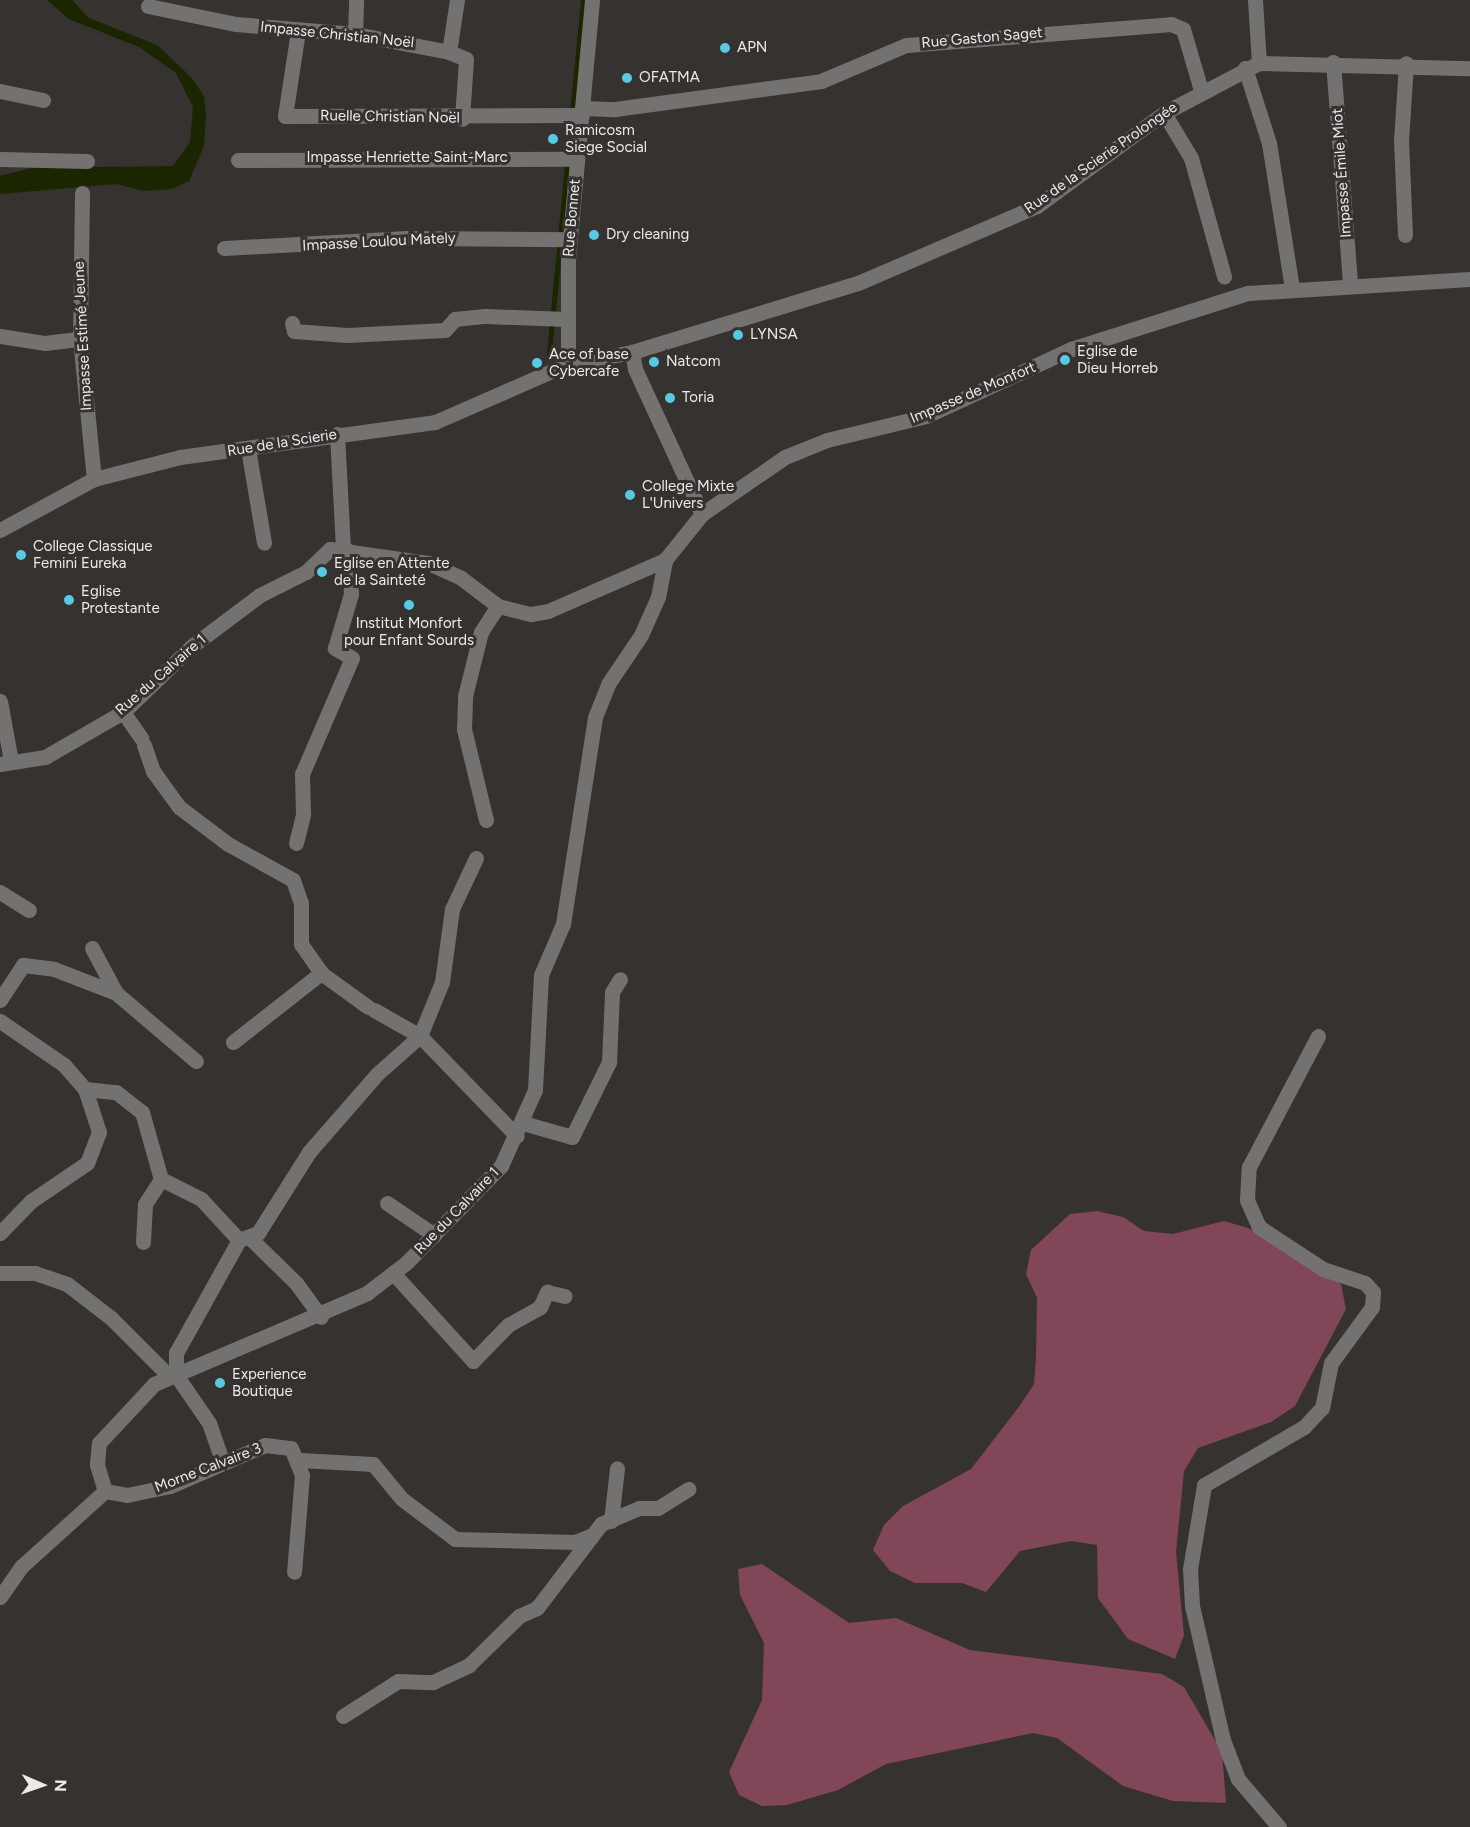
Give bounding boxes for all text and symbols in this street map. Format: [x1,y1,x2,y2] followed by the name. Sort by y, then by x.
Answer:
[259,18,415,52] street label: Impasse Christian Noël
[921,24,1043,52] street label: Rue Gaston Saget
[737,39,767,57] place label: APN
[718,41,732,55] marker: APN
[639,69,700,87] place label: OFATMA
[620,71,634,85] marker: OFATMA
[1021,98,1181,218] street label: Rue de la Scierie Prolongée
[320,107,460,127] street label: Ruelle Christian Noël
[1328,107,1356,239] street label: Impasse Émile Miot
[565,121,647,156] place label: Ramicosm Siege Social
[546,132,560,146] marker: Ramicosm Siege Social
[306,149,508,167] street label: Impasse Henriette Saint-Marc
[560,178,584,258] street label: Rue Bonnet
[606,226,689,244] place label: Dry cleaning
[587,228,601,242] marker: Dry cleaning
[302,229,456,255] street label: Impasse Loulou Mately
[70,261,96,411] street label: Impasse Estimé Jeune
[750,326,798,344] place label: LYNSA
[731,328,745,342] marker: LYNSA
[1077,342,1158,377] place label: Eglise de Dieu Horreb
[549,345,629,380] place label: Ace of base Cybercafe
[666,353,720,371] place label: Natcom
[1058,353,1072,367] marker: Eglise de Dieu Horreb
[647,355,661,369] marker: Natcom
[530,356,544,370] marker: Ace of base Cybercafe
[908,358,1038,428] street label: Impasse de Monfort
[682,389,714,407] place label: Toria
[663,391,677,405] marker: Toria
[226,425,338,461] street label: Rue de la Scierie
[642,477,734,512] place label: College Mixte L'Univers
[623,488,637,502] marker: College Mixte L'Univers
[33,537,152,572] place label: College Classique Femini Eureka
[14,548,28,562] marker: College Classique Femini Eureka
[334,554,449,589] place label: Eglise en Attente de la Sainteté
[315,565,329,579] marker: Eglise en Attente de la Sainteté
[81,582,160,617] place label: Eglise Protestante
[62,593,76,607] marker: Eglise Protestante
[402,598,416,612] marker: Institut Monfort pour Enfant Sourds
[344,614,474,649] place label: Institut Monfort pour Enfant Sourds
[112,631,210,719] street label: Rue du Calvaire 1
[411,1164,503,1258] street label: Rue du Calvaire 1
[232,1365,306,1400] place label: Experience Boutique
[213,1376,227,1390] marker: Experience Boutique
[152,1439,264,1497] street label: Morne Calvaire 3
[12,1755,72,1815] north arrow
[51,1779,70,1792] text: N

